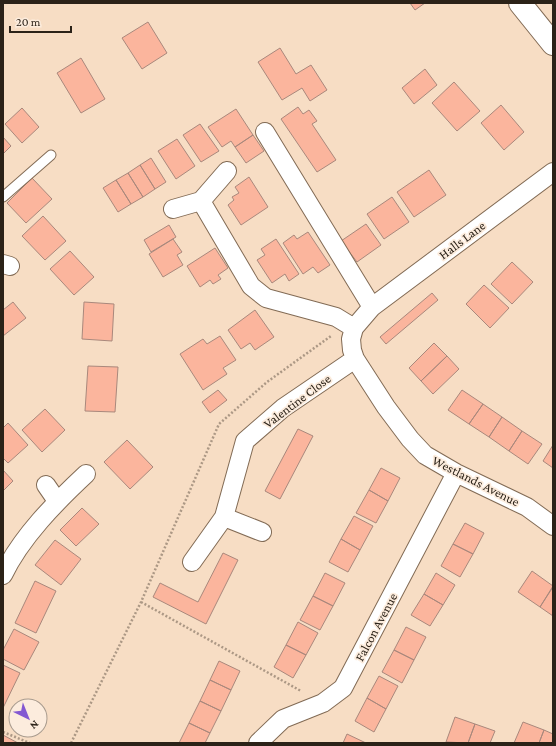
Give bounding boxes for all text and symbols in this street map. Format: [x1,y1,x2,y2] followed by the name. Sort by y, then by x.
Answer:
[10,8,71,34] scale bar
[16,15,41,29] text: 20 m
[436,218,488,262] street label: Halls Lane
[260,371,334,431] street label: Valentine Close
[430,453,522,510] street label: Westlands Avenue
[352,590,400,664] street label: Falcon Avenue
[8,698,48,738] north arrow
[28,718,42,733] text: N

